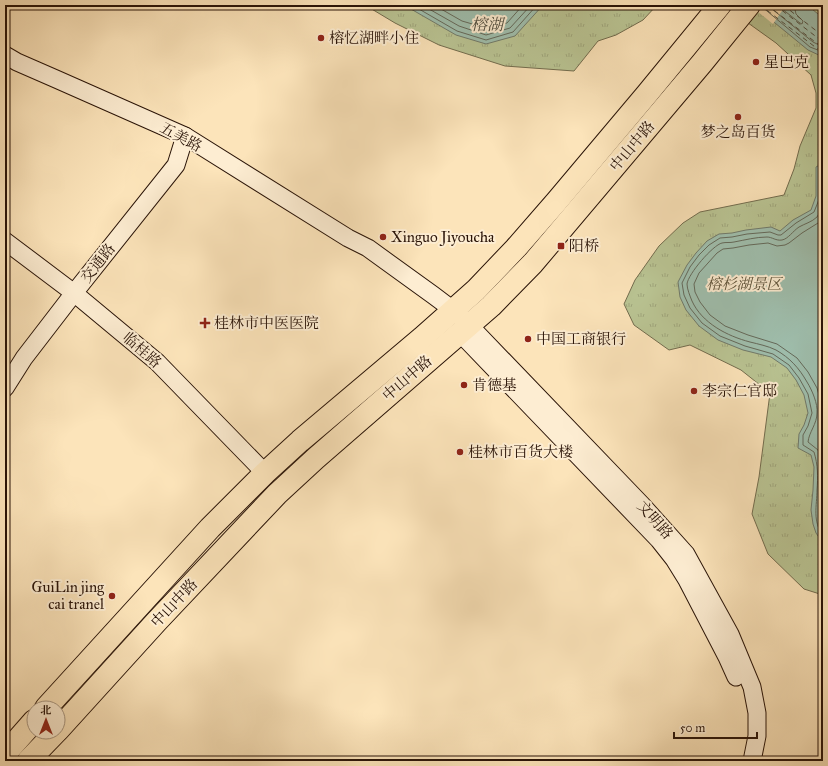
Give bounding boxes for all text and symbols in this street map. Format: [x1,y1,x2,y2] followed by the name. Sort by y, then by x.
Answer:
[471,15,506,34] water label: 榕湖
[329,29,419,47] place label: 榕忆湖畔小住
[316,33,326,43] marker: 榕忆湖畔小住
[764,53,809,71] place label: 星巴克
[751,57,761,67] marker: 星巴克
[733,112,743,122] marker: 梦之岛百货
[606,117,658,175] street label: 中山中路
[157,118,205,156] street label: 五美路
[700,123,776,141] place label: 梦之岛百货
[391,228,495,247] place label: Xinguo Jiyoucha
[378,232,388,242] marker: Xinguo Jiyoucha
[569,237,599,255] place label: 阳桥
[77,240,119,286] street label: 交通路
[556,241,566,251] marker: 阳桥
[706,275,783,293] park label: 榕杉湖景区
[214,314,319,332] place label: 桂林市中医医院
[199,317,211,329] marker: 桂林市中医医院
[119,328,165,372] street label: 临桂路
[536,330,626,348] place label: 中国工商银行
[523,334,533,344] marker: 中国工商银行
[378,352,436,404] street label: 中山中路
[472,376,517,394] place label: 肯德基
[459,380,469,390] marker: 肯德基
[702,382,777,400] place label: 李宗仁官邸
[689,386,699,396] marker: 李宗仁官邸
[468,443,573,461] place label: 桂林市百货大楼
[455,447,465,457] marker: 桂林市百货大楼
[633,497,677,543] street label: 文明路
[147,575,201,631] street label: 中山中路
[31,578,105,613] place label: GuiLin jing cai tranel
[107,591,117,601] marker: GuiLin jing cai tranel
[26,700,66,740] north arrow
[41,704,52,717] text: 北
[674,714,757,740] scale bar
[680,721,705,735] text: 50 m

